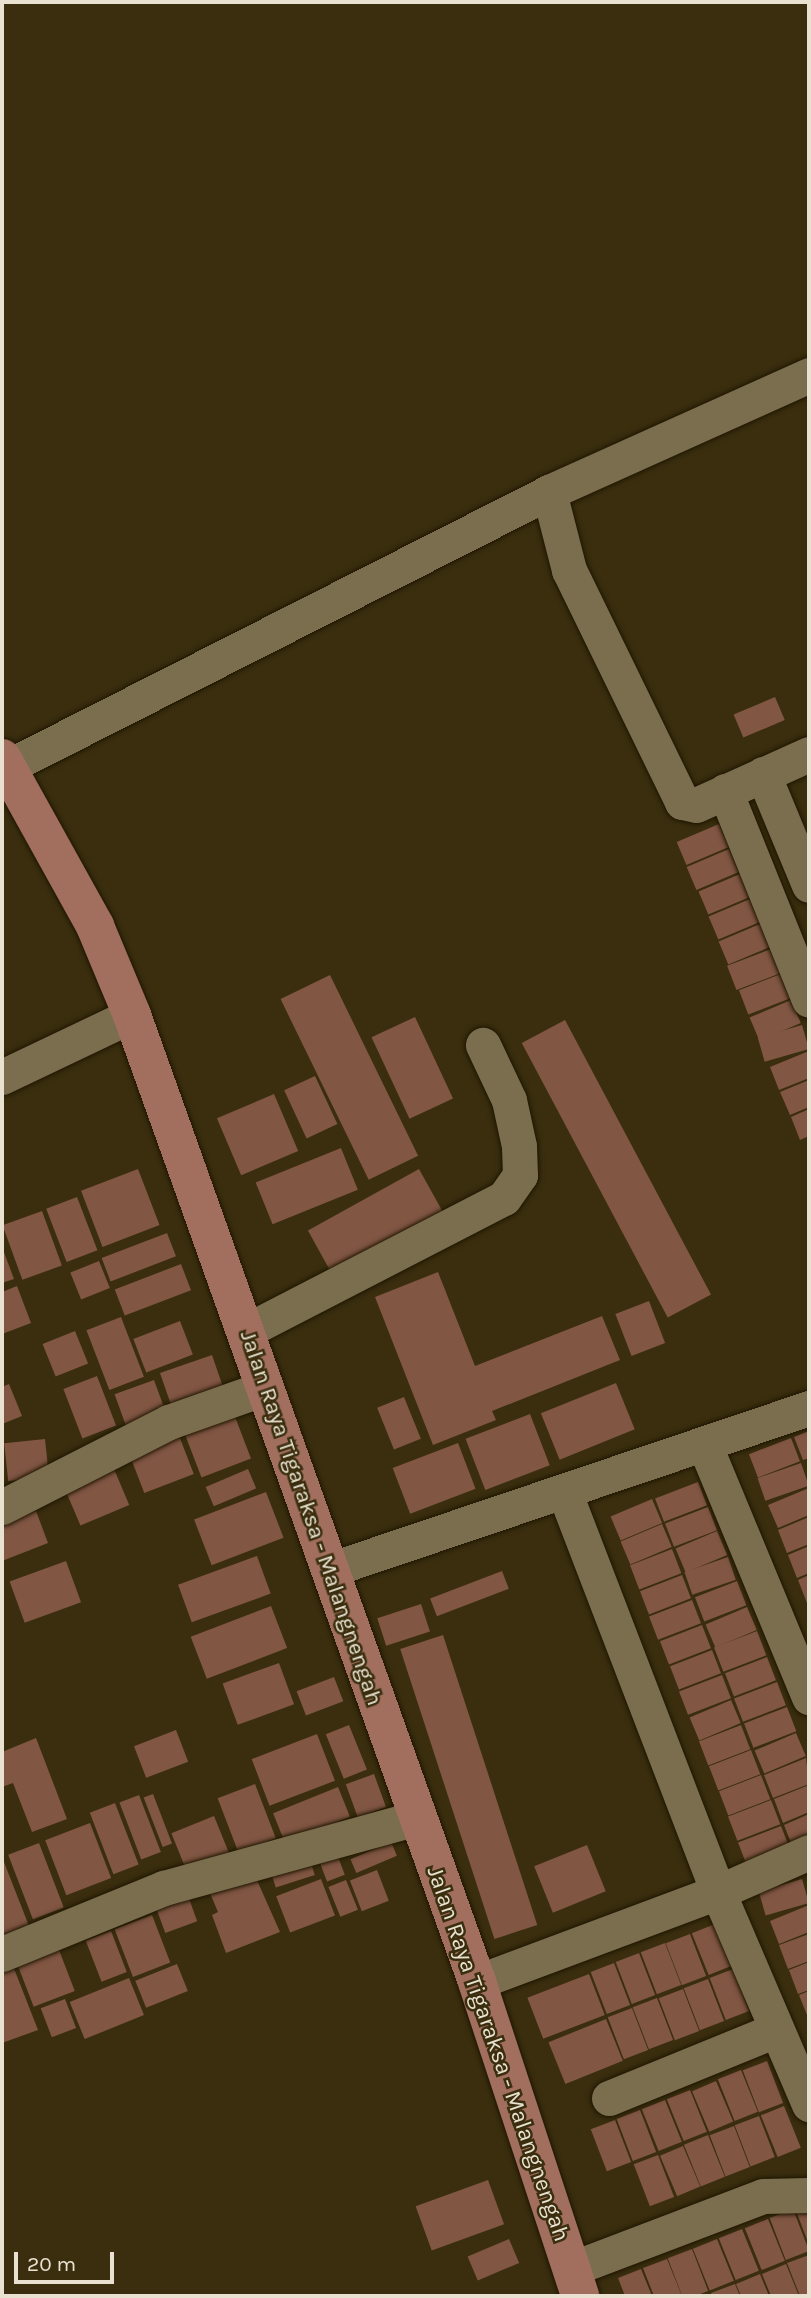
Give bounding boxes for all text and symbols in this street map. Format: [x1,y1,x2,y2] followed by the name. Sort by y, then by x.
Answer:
[234,1327,388,1709] street label: Jalan Raya Tigaraksa - Malangnengah
[421,1863,575,2245] street label: Jalan Raya Tigaraksa - Malangnengah
[18,2238,117,2282] scale bar
[27,2252,76,2276] text: 20 m

